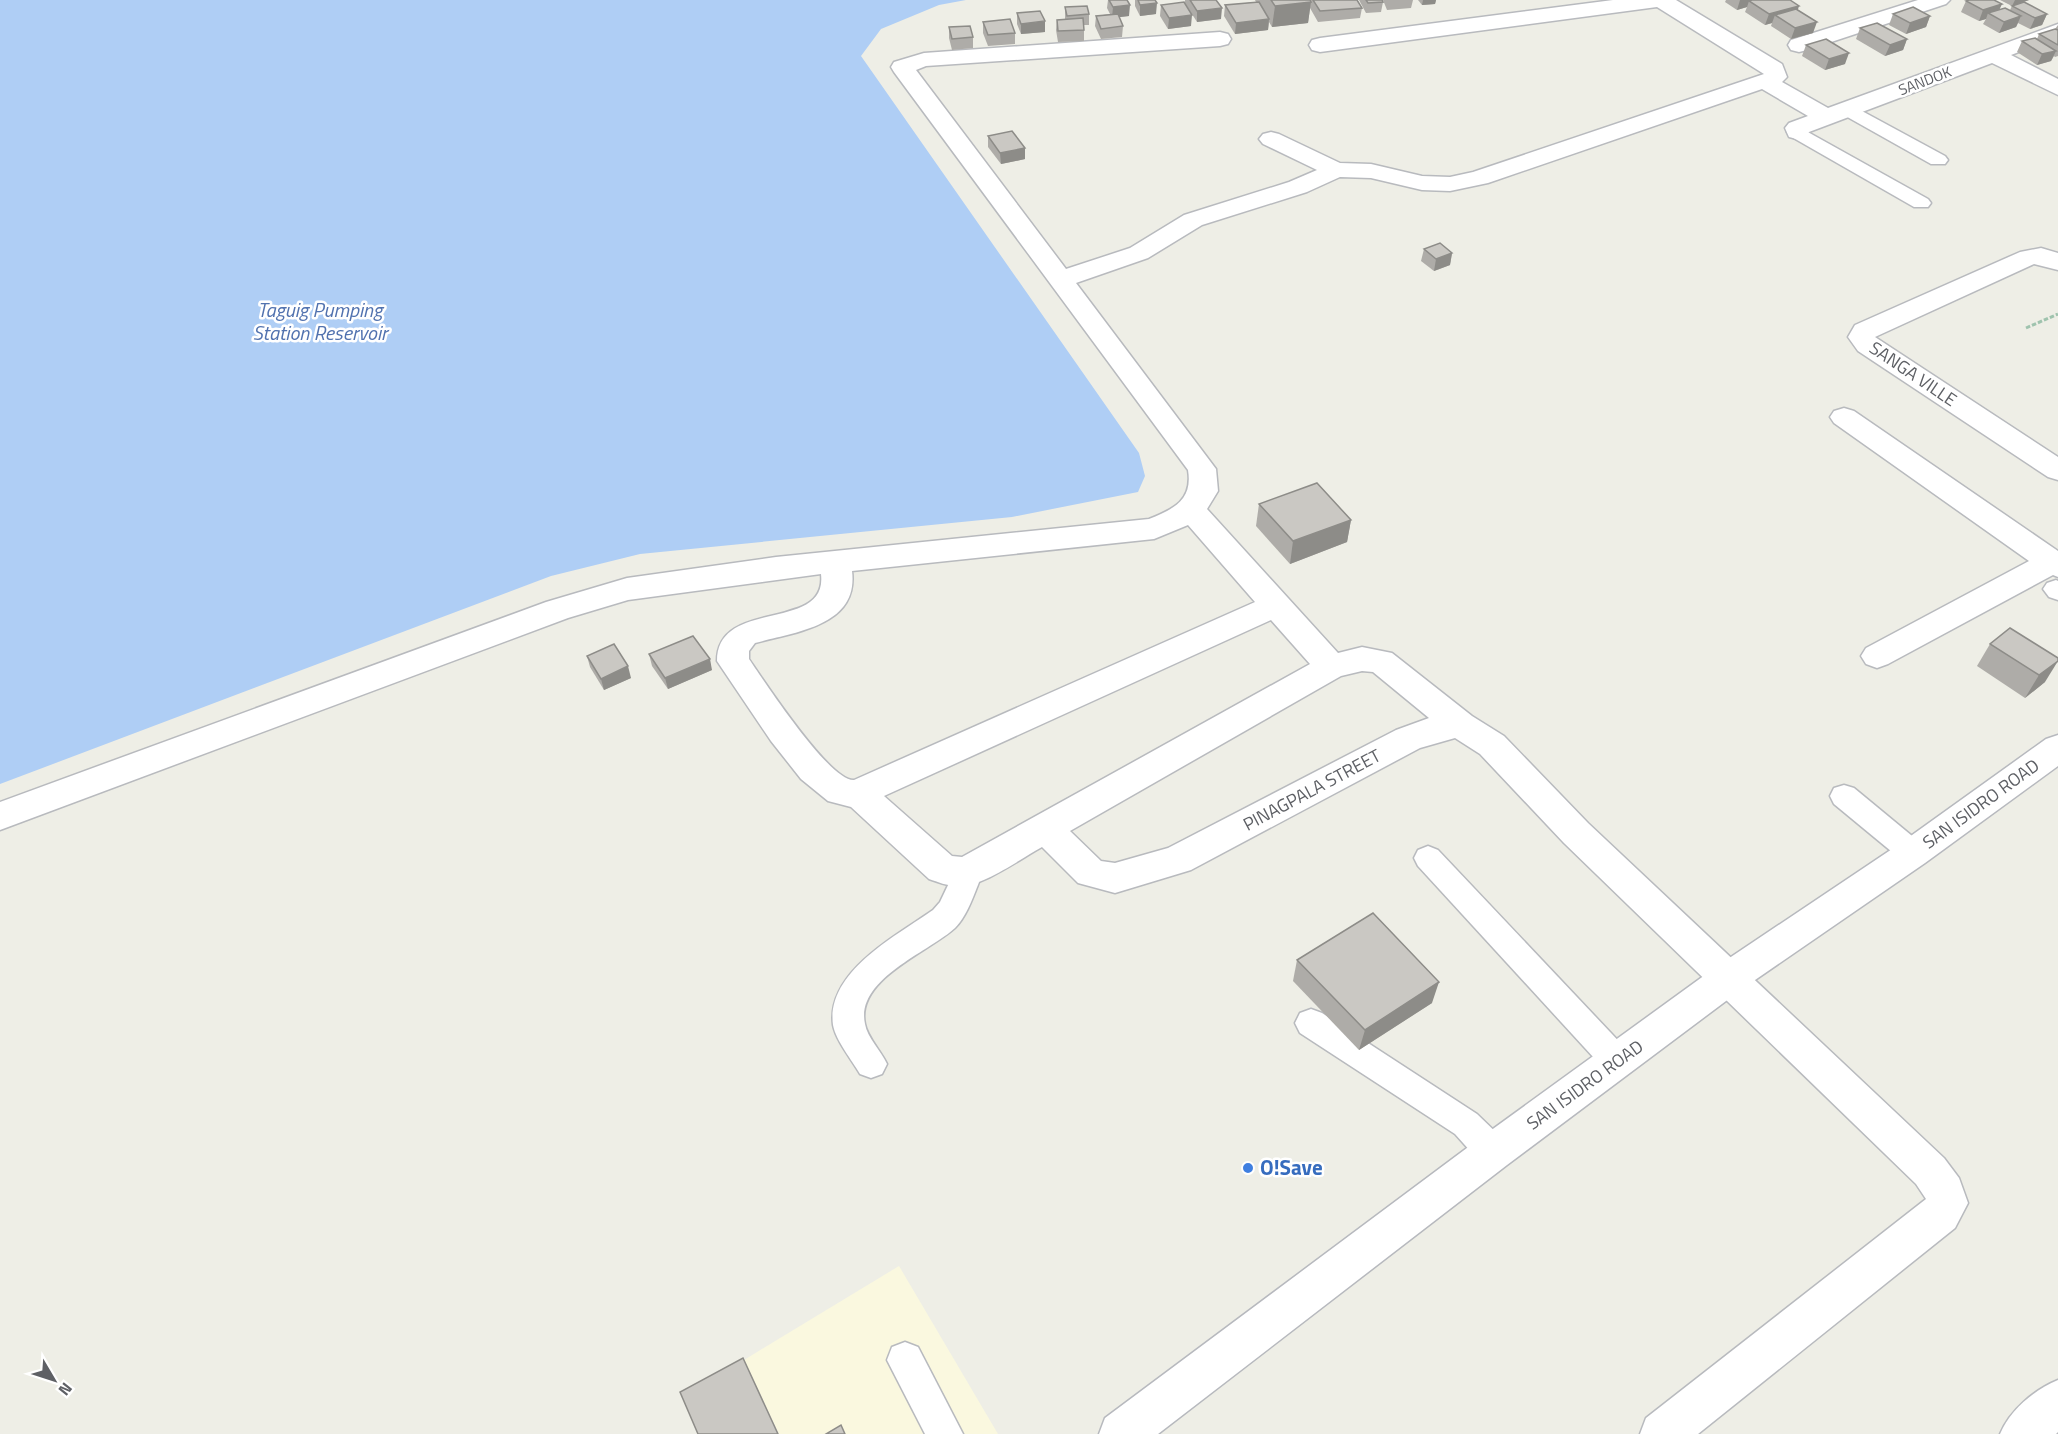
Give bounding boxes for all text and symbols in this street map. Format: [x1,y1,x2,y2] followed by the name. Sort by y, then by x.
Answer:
[1895,60,1955,101] street label: SANDOK
[253,294,390,348] water label: Taguig Pumping Station Reservoir
[1864,334,1962,413] street label: SANGA VILLE
[1238,742,1386,837] street label: PINAGPALA STREET
[1917,752,2045,855] street label: SAN ISIDRO ROAD
[1521,1033,1649,1136] street label: SAN ISIDRO ROAD
[1260,1151,1323,1183] place label: O!Save
[1241,1161,1255,1175] marker: O!Save
[24,1350,84,1410] north arrow
[53,1378,78,1401] text: N

